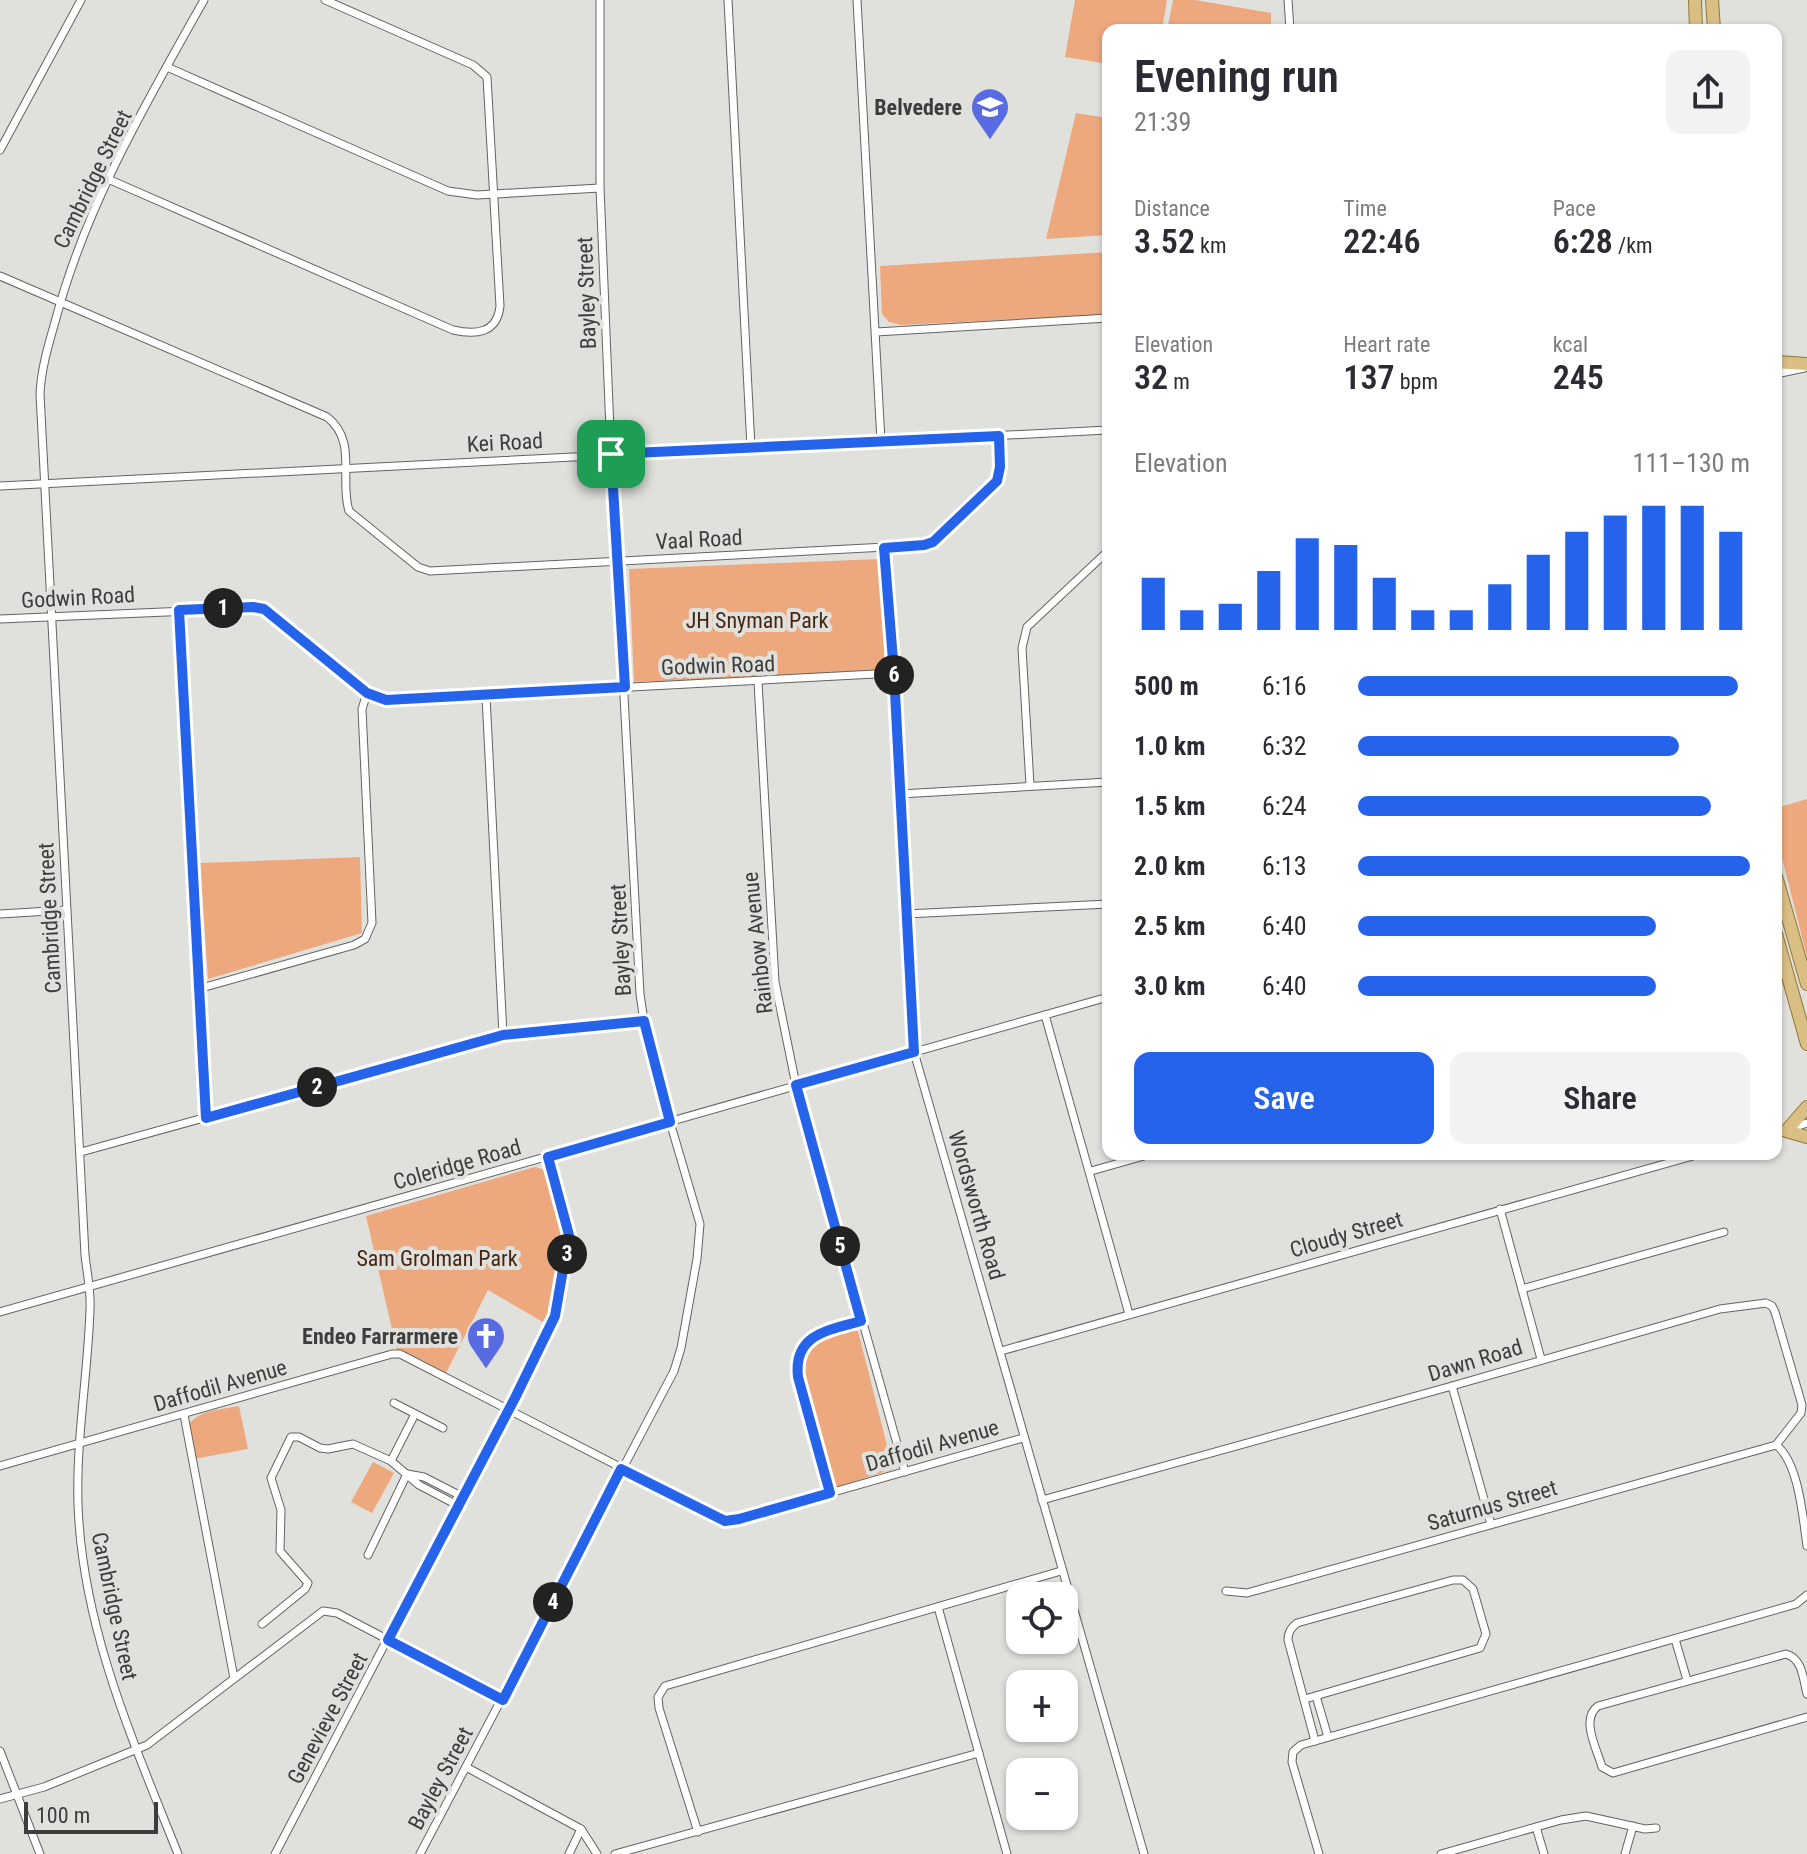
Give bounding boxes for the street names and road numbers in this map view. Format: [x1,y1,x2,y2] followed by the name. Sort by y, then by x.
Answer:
[48,106,137,252] street label: Cambridge Street
[572,236,601,350] street label: Bayley Street
[466,428,544,457] street label: Kei Road
[655,525,743,554] street label: Vaal Road
[20,582,136,613] street label: Godwin Road
[661,651,776,680] street label: Godwin Road
[33,842,66,994] street label: Cambridge Street
[738,871,777,1015] street label: Rainbow Avenue
[605,883,636,997] street label: Bayley Street
[943,1128,1010,1283] street label: Wordsworth Road
[390,1134,524,1195] street label: Coleridge Road
[1287,1206,1405,1262] street label: Cloudy Street
[1425,1334,1525,1387] street label: Dawn Road
[151,1355,290,1416] street label: Daffodil Avenue
[863,1415,1002,1476] street label: Daffodil Avenue
[1424,1475,1560,1536] street label: Saturnus Street
[87,1530,142,1682] street label: Cambridge Street
[282,1648,373,1788] street label: Genevieve Street
[403,1723,478,1834] street label: Bayley Street

